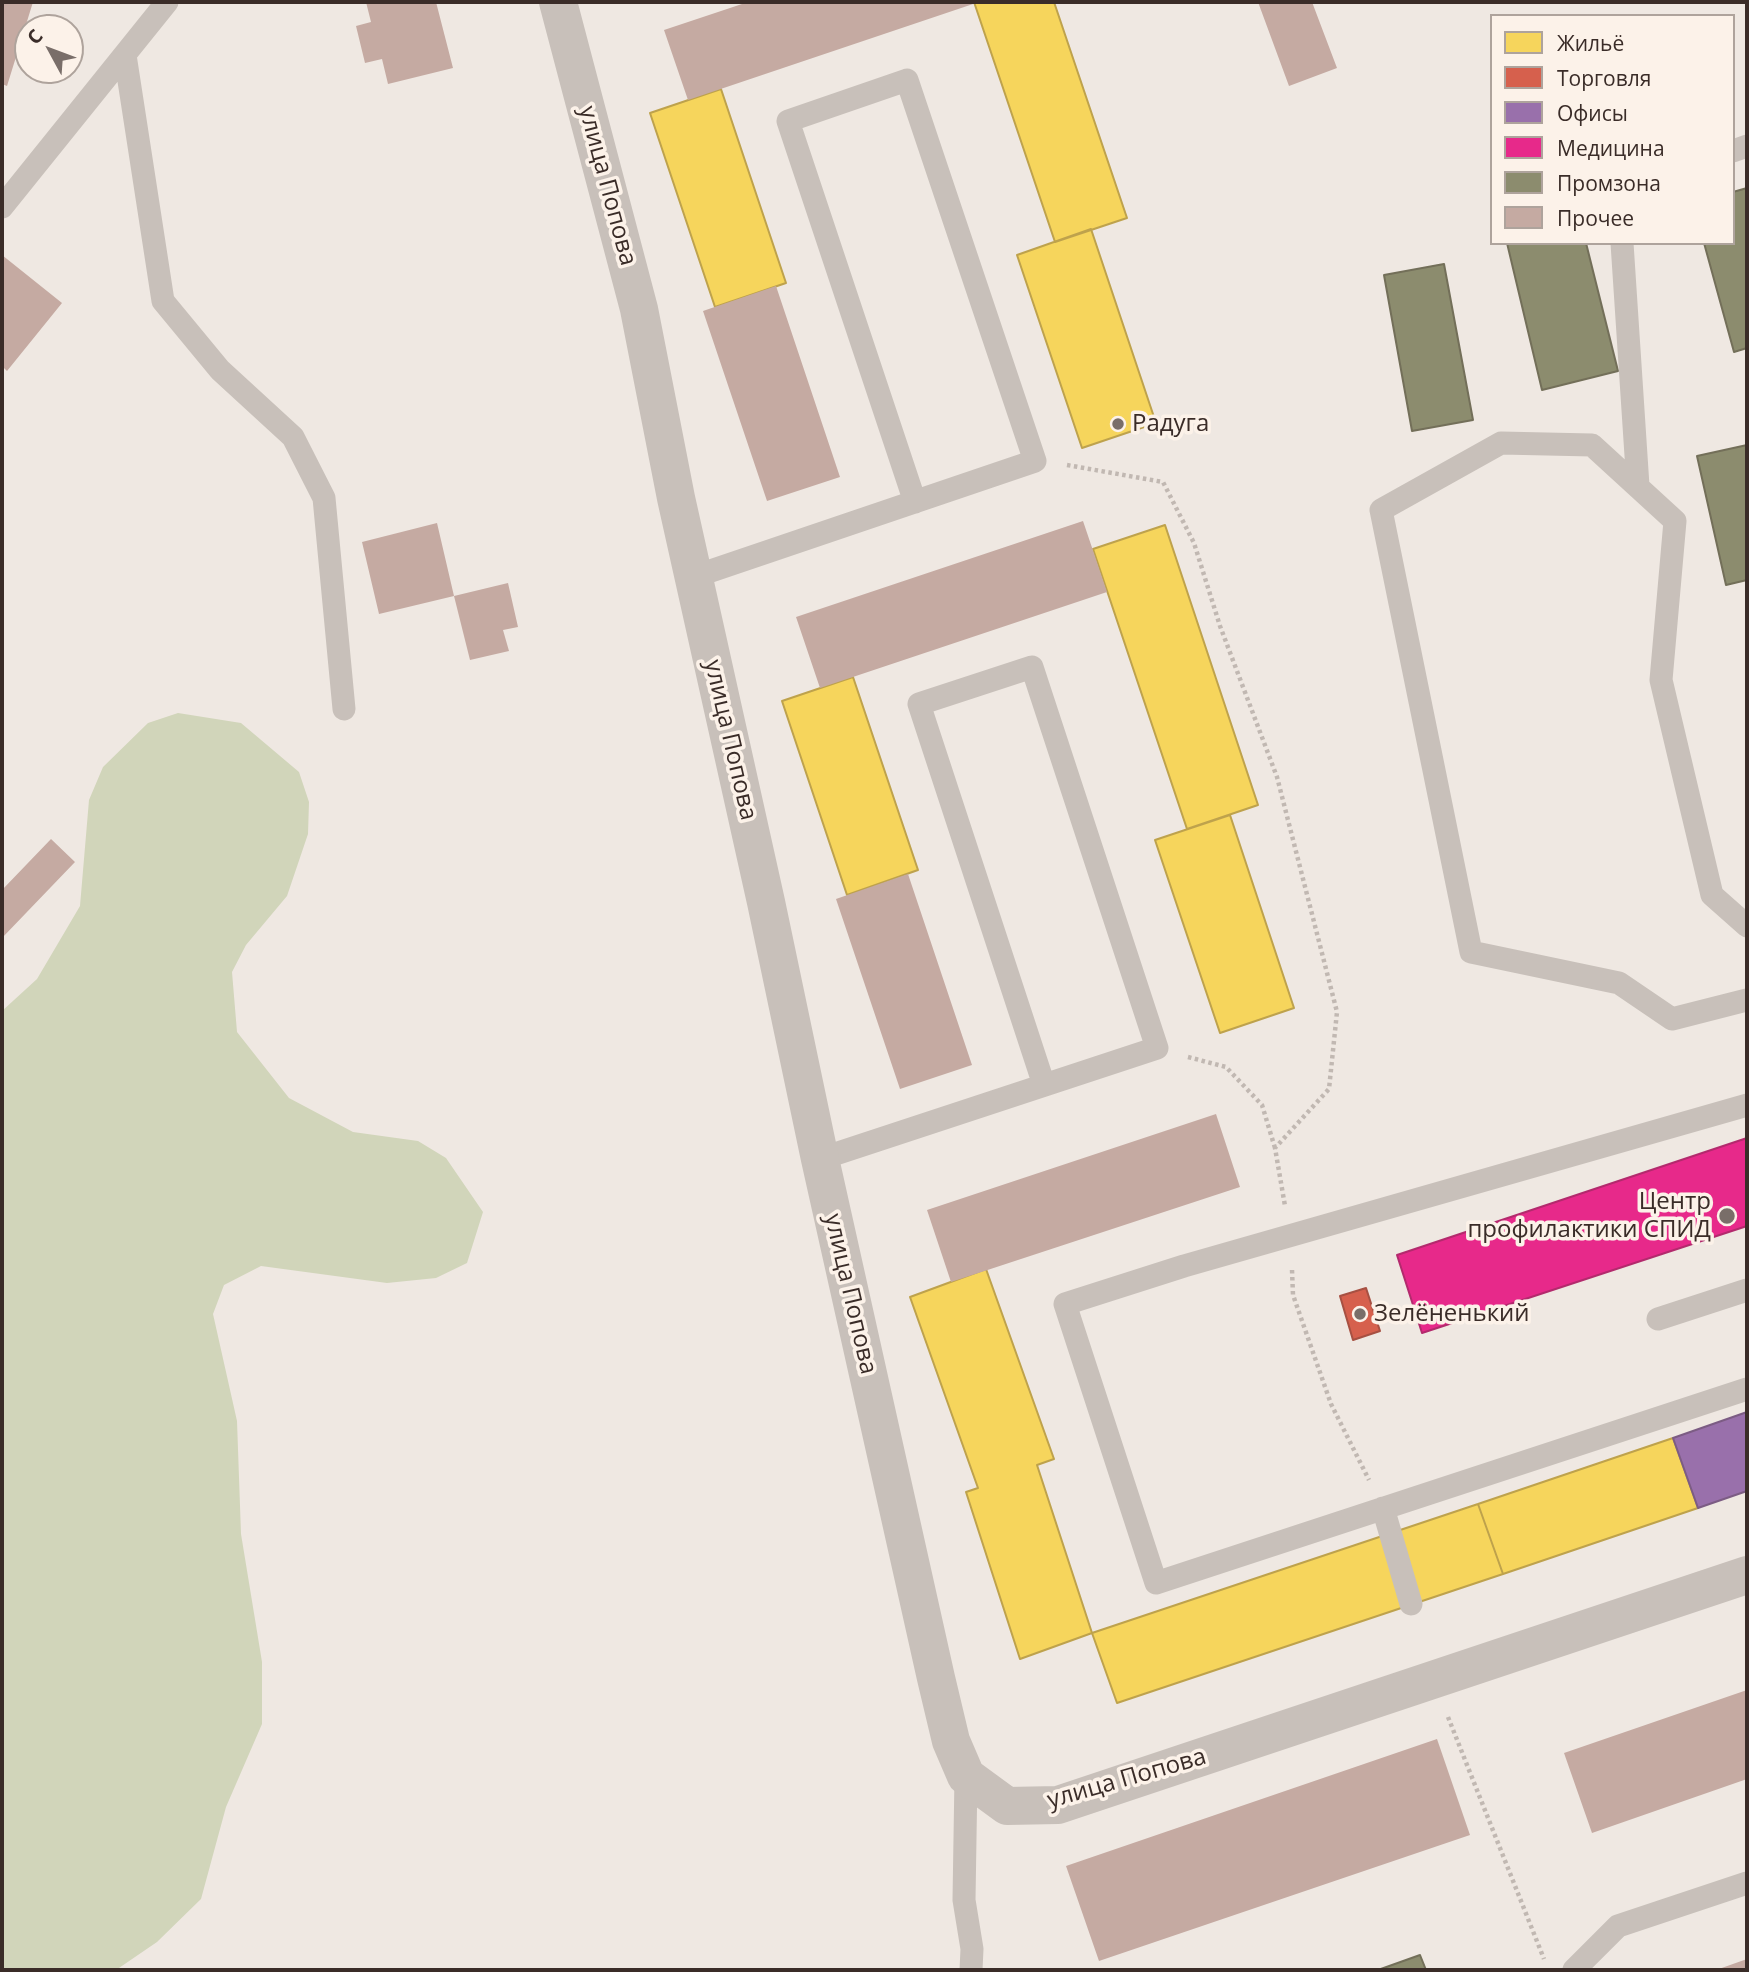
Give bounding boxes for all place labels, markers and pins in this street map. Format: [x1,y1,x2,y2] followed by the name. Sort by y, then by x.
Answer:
[1132,410,1209,438] place label: Радуга
[1110,416,1126,432] marker: Радуга
[1467,1188,1711,1244] place label: Центр профилактики СПИД
[1717,1206,1737,1226] marker: Центр профилактики СПИД
[1374,1300,1530,1328] place label: Зелёненький
[1352,1306,1368,1322] marker: Зелёненький

